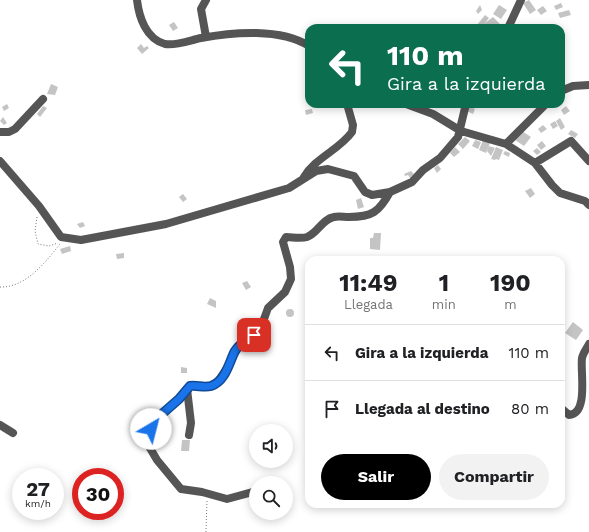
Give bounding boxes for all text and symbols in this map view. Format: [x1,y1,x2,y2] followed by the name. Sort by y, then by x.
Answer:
[387,39,464,72] text: 110 m
[321,40,373,92] icon: left
[387,73,546,94] text: Gira a la izquierda
[339,269,398,297] text: 11:49
[439,269,449,297] text: 1
[490,269,531,297] text: 190
[344,297,393,312] text: Llegada
[432,297,456,312] text: min
[504,297,517,312] text: m
[237,318,271,352] pin
[243,324,265,346] icon: arrive
[321,342,343,364] icon: left
[355,344,488,362] text: Gira a la izquierda
[509,344,549,362] text: 110 m
[321,398,343,420] icon: arrive
[355,400,490,418] text: Llegada al destino
[511,400,549,418] text: 80 m
[130,408,172,450] position arrow
[249,424,293,520] map controls
[249,424,293,468] button: sound
[321,454,431,500] button: Salir
[439,454,549,500] button: Compartir
[72,468,124,520] speed limit sign: 30
[249,476,293,520] button: search
[26,477,50,501] text: 27
[25,498,51,509] text: km/h

